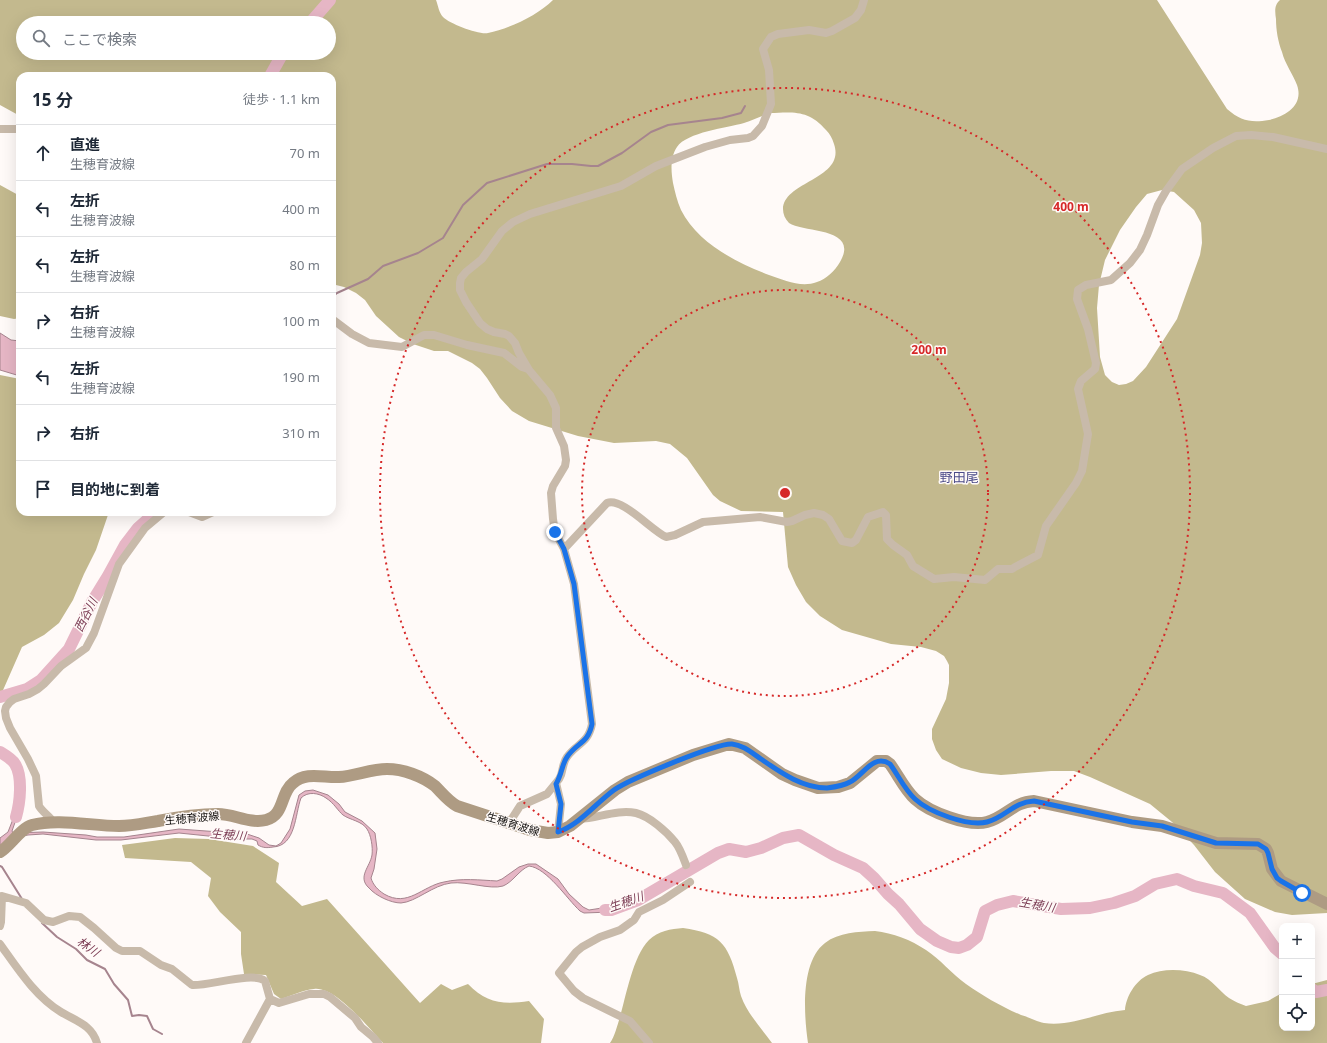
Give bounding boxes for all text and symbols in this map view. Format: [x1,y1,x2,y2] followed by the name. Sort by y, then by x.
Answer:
[16,16,336,60] search box
[30,27,52,49] icon: search
[62,29,137,49] text: ここで検索
[32,88,73,111] text: 15 分
[243,90,320,108] text: 徒歩 · 1.1 km
[70,134,100,154] text: 直進
[32,142,54,164] icon: ahead
[290,144,320,162] text: 70 m
[70,155,135,173] text: 生穂育波線
[70,190,100,210] text: 左折
[32,198,54,220] icon: left
[1053,198,1089,215] text: 400 m
[282,200,320,218] text: 400 m
[70,211,135,229] text: 生穂育波線
[70,246,100,266] text: 左折
[32,254,54,276] icon: left
[290,256,320,274] text: 80 m
[70,267,135,285] text: 生穂育波線
[70,302,100,322] text: 右折
[32,310,54,332] icon: right
[282,312,320,330] text: 100 m
[70,323,135,341] text: 生穂育波線
[911,341,947,358] text: 200 m
[70,358,100,378] text: 左折
[32,366,54,388] icon: left
[282,368,320,386] text: 190 m
[70,379,135,397] text: 生穂育波線
[32,422,54,444] icon: right
[70,423,100,443] text: 右折
[282,424,320,442] text: 310 m
[939,468,979,486] district label: 野田尾
[32,478,54,500] icon: arrive
[70,479,160,499] text: 目的地に到着
[778,486,792,500] centre of rings
[546,523,564,541] route end
[70,593,102,635] water label: 西谷川
[164,808,220,827] street label: 生穂育波線
[485,808,542,839] street label: 生穂育波線
[209,824,249,845] water label: 生穂川
[1293,884,1311,902] route start
[606,887,648,915] water label: 生穂川
[1018,893,1058,916] water label: 生穂川
[1279,923,1315,1031] map controls
[1279,923,1315,959] button: +
[74,933,105,962] water label: 林川
[1279,959,1315,995] button: −
[1279,995,1315,1031] button: locate

